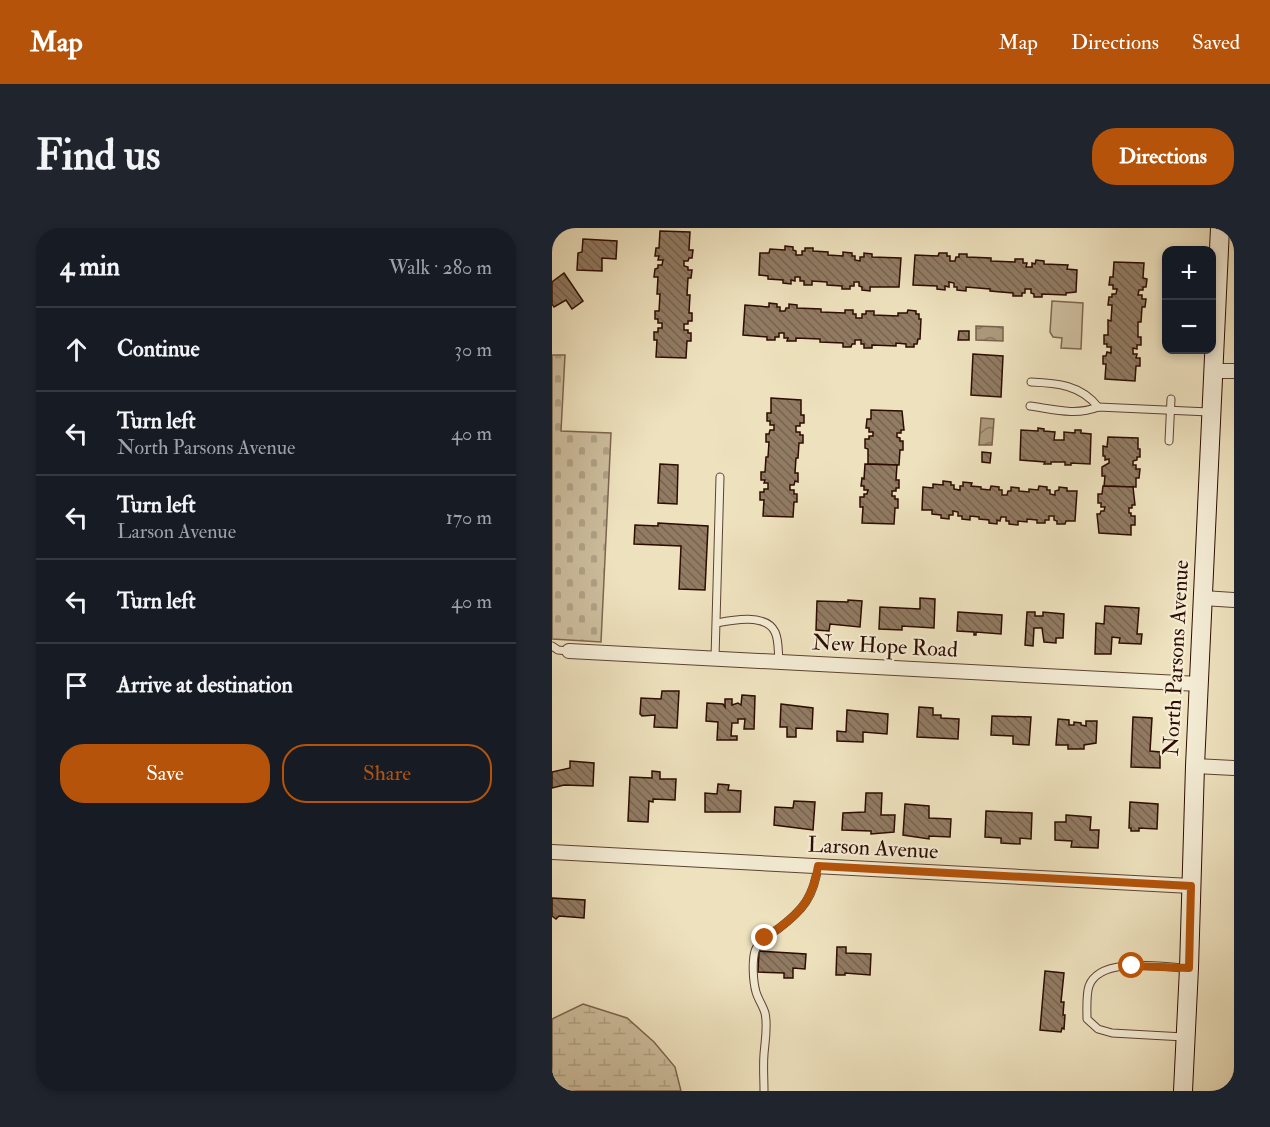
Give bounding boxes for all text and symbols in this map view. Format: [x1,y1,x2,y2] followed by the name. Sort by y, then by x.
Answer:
[30,25,83,60] text: Map
[998,29,1038,56] text: Map
[1071,29,1159,56] text: Directions
[1192,29,1240,56] text: Saved
[1092,128,1234,185] button: Directions
[36,130,160,182] text: Find us
[1162,246,1216,354] map controls
[1162,246,1216,300] button: +
[60,251,120,283] text: 4 min
[389,255,492,280] text: Walk · 280 m
[1162,300,1216,354] button: −
[60,333,93,366] icon: ahead
[117,335,200,363] text: Continue
[454,337,492,362] text: 30 m
[117,407,196,435] text: Turn left
[60,417,93,450] icon: left
[451,421,492,446] text: 40 m
[117,435,295,460] text: North Parsons Avenue
[117,491,196,519] text: Turn left
[60,501,93,534] icon: left
[446,505,492,530] text: 170 m
[117,519,236,544] text: Larson Avenue
[1157,559,1195,757] street label: North Parsons Avenue
[60,585,93,618] icon: left
[117,587,196,615] text: Turn left
[451,589,492,614] text: 40 m
[811,628,959,665] street label: New Hope Road
[60,669,93,702] icon: arrive
[117,671,293,699] text: Arrive at destination
[60,744,270,803] button: Save
[282,744,492,803] button: Share
[807,831,939,865] street label: Larson Avenue
[751,924,777,950] route end
[1118,952,1144,978] route start

